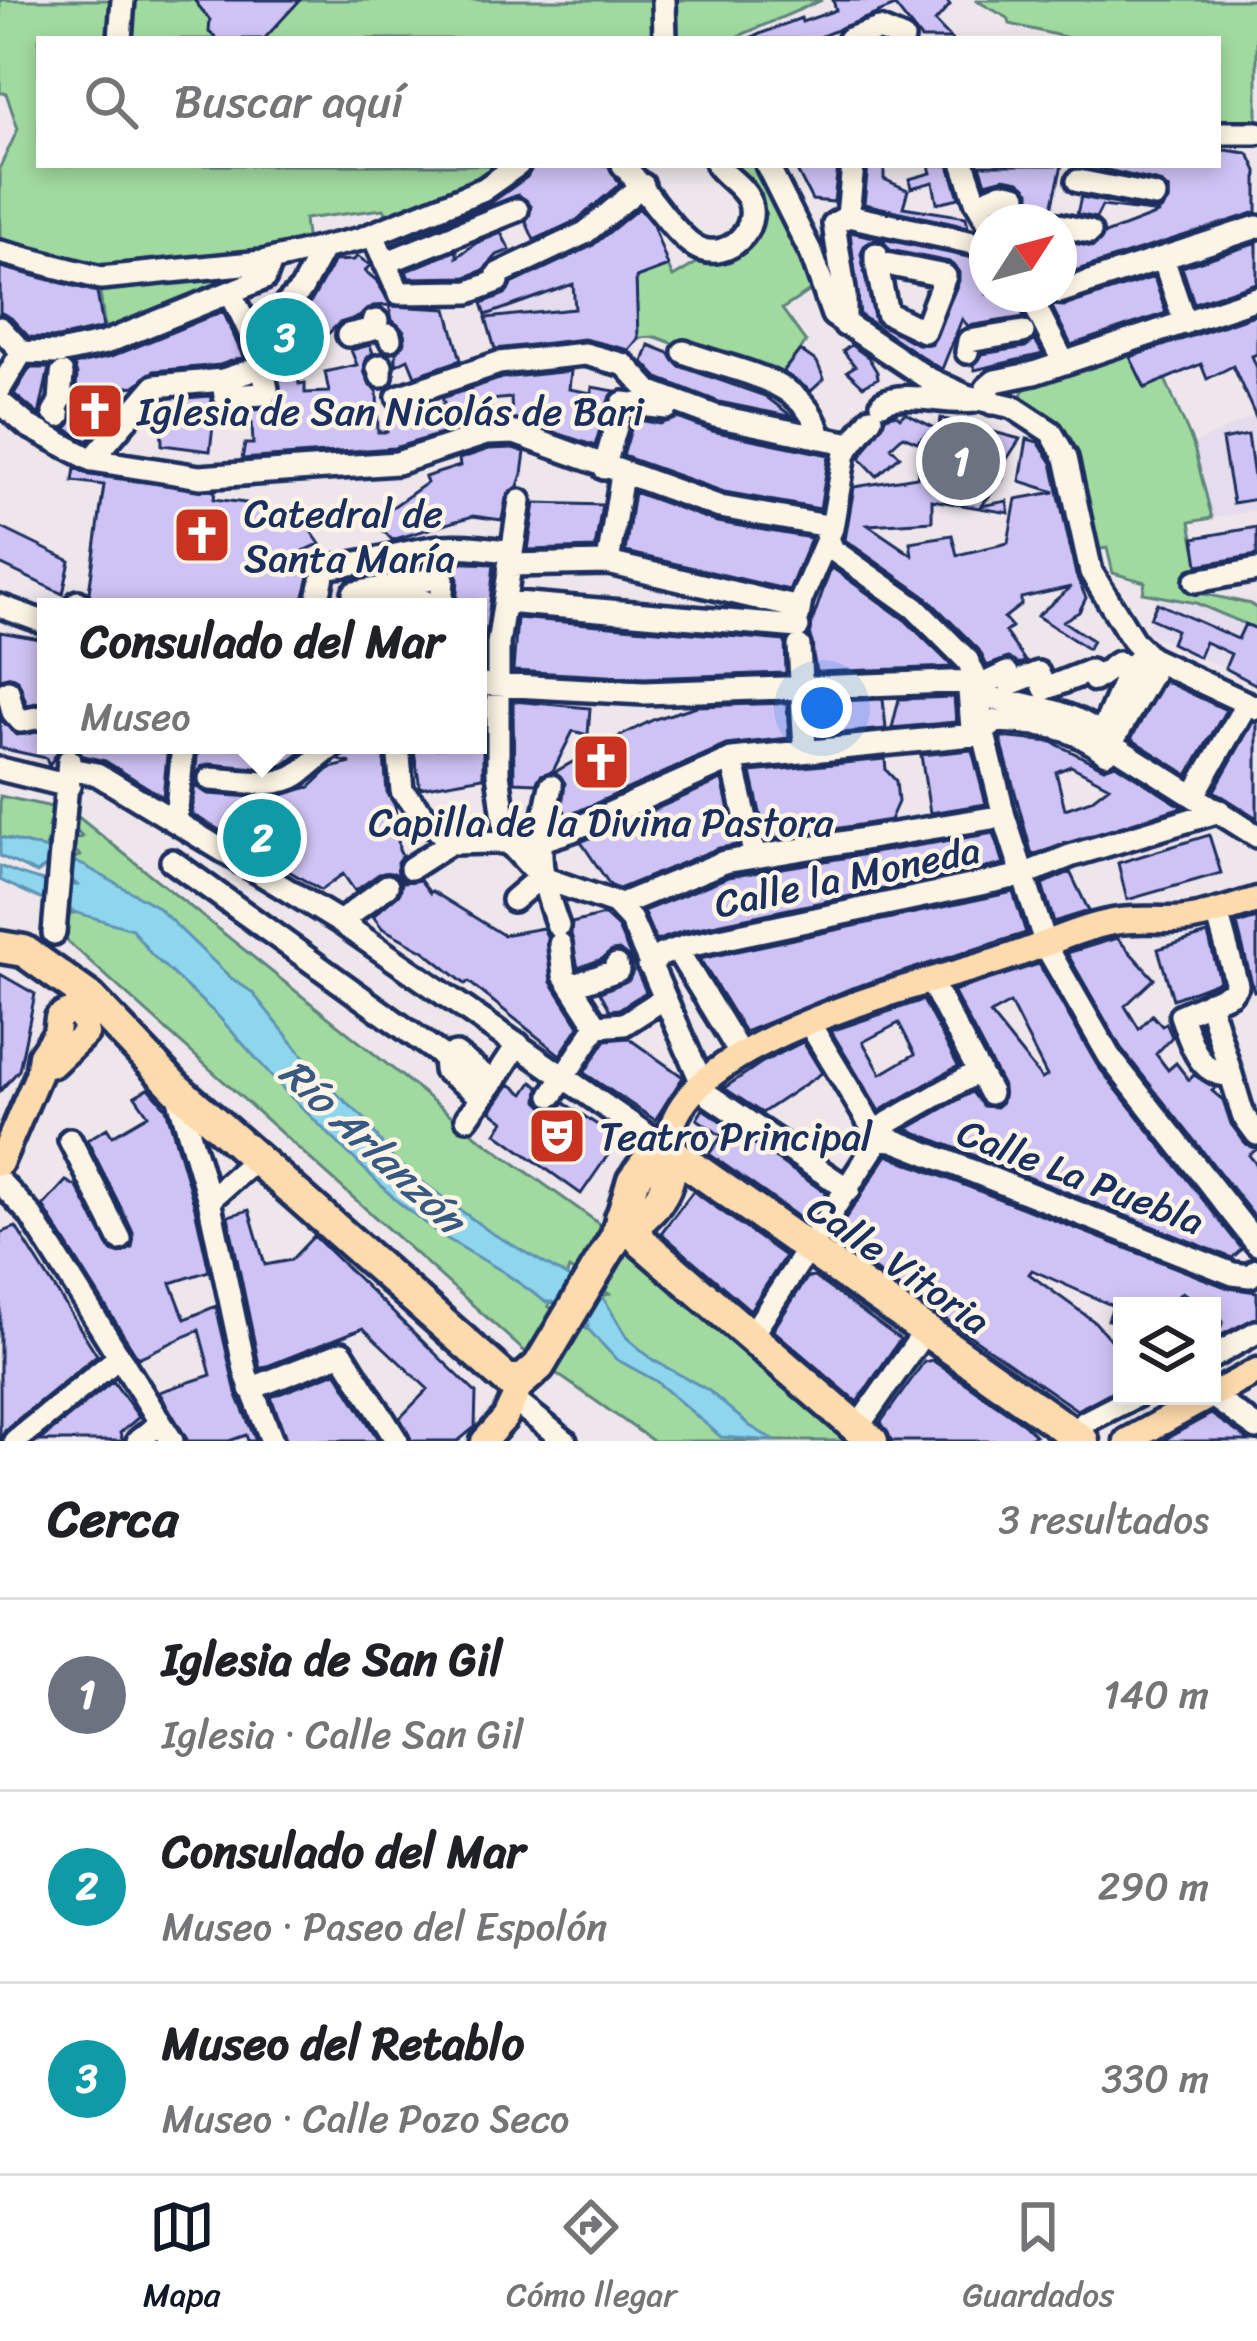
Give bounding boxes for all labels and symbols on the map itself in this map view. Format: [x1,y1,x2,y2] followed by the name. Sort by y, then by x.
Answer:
[969,204,1077,312] north arrow
[246,292,324,382] pin: 3
[136,377,645,446] place label: Iglesia de San Nicolás de Bari
[64,380,126,442] church icon: Iglesia de San Nicolás de Bari
[922,416,1000,506] pin: 1
[244,479,455,593] place label: Catedral de Santa María
[171,504,233,566] church icon: Catedral de Santa María
[792,678,852,738] your location
[570,731,632,793] church icon: Capilla de la Divina Pastora
[369,788,834,857] place label: Capilla de la Divina Pastora
[223,793,301,883] pin: 2
[708,815,987,938] street label: Calle la Moneda
[262,1039,486,1256] water label: Río Arlanzón
[947,1098,1215,1255] street label: Calle La Puebla
[599,1102,873,1171] place label: Teatro Principal
[526,1105,588,1167] theatre icon: Teatro Principal
[792,1175,1006,1354] street label: Calle Vitoria

